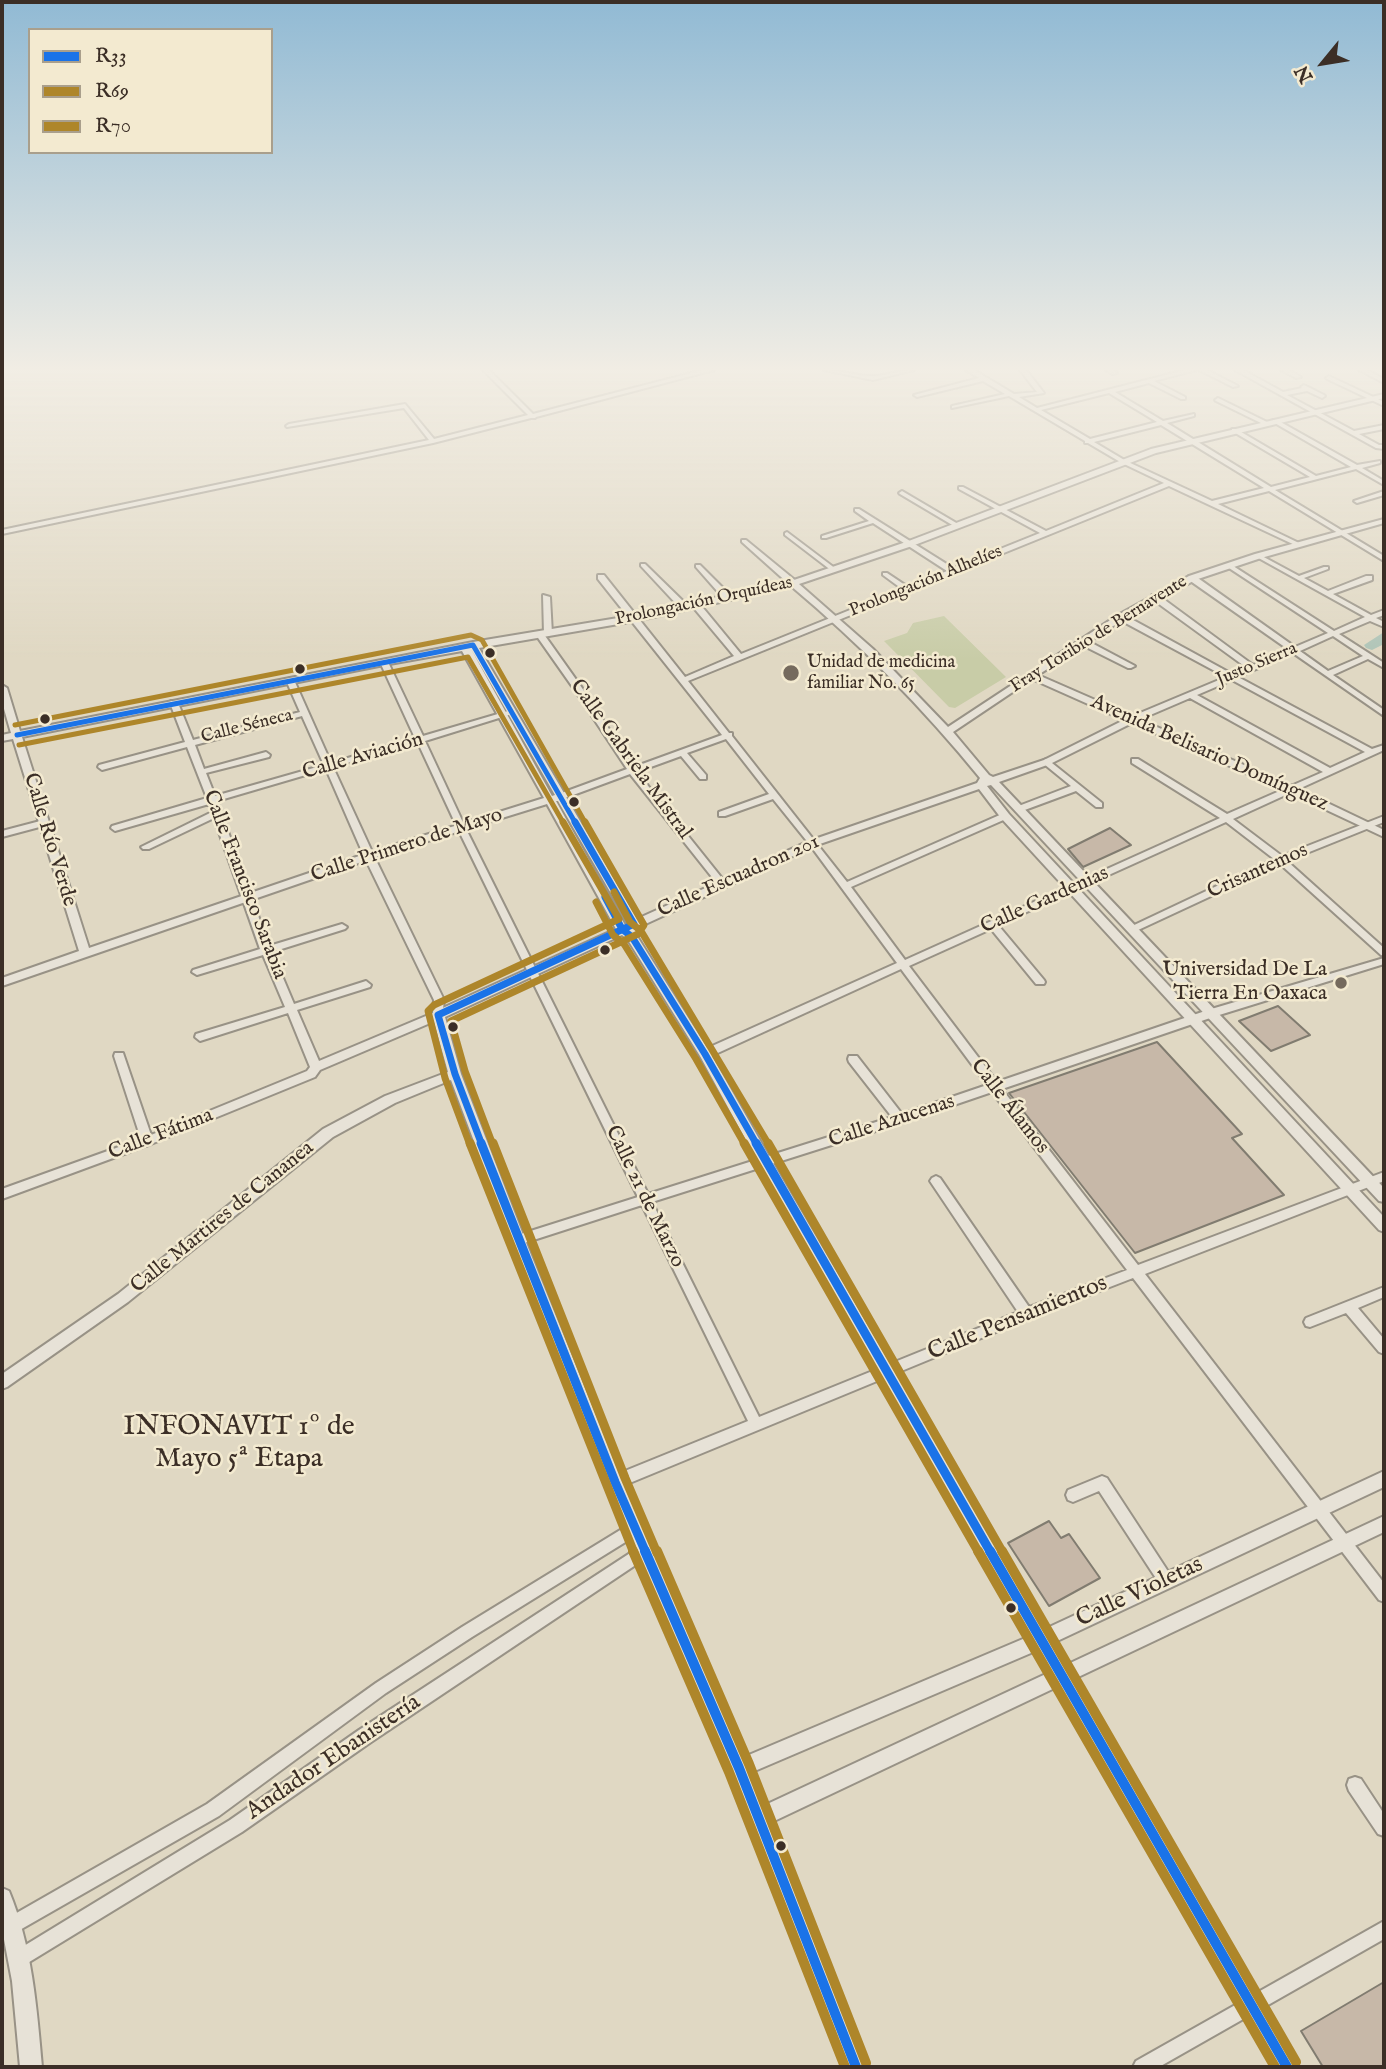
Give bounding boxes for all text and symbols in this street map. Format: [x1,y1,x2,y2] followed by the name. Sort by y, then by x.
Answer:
[28,28,273,154] legend
[1288,28,1358,98] north arrow
[95,43,127,70] text: R33
[1290,60,1319,87] text: N
[95,78,129,105] text: R69
[95,113,131,140] text: R70
[846,541,1006,623] street label: Prolongación Alhelíes
[1007,572,1191,698] street label: Fray Toribio de Bernavente
[614,573,794,631] street label: Prolongación Orquídeas
[1213,638,1301,692] street label: Justo Sierra
[483,646,497,660] unlabelled marker
[807,652,955,694] place label: Unidad de medicina familiar No. 65
[293,662,307,676] unlabelled marker
[781,663,801,683] marker: Unidad de medicina familiar No. 65
[564,675,696,845] street label: Calle Gabriela Mistral
[1086,690,1332,818] street label: Avenida Belisario Domínguez
[199,705,295,749] street label: Calle Séneca
[38,712,52,726] unlabelled marker
[300,728,426,786] street label: Calle Aviación
[17,770,81,910] street label: Calle Río Verde
[196,787,292,983] street label: Calle Francisco Sarabia
[567,795,581,809] unlabelled marker
[308,803,506,889] street label: Calle Primero de Mayo
[654,830,824,924] street label: Calle Escuadron 201
[1204,839,1312,905] street label: Crisantemos
[977,862,1113,940] street label: Calle Gardenias
[598,943,612,957] unlabelled marker
[1162,958,1327,1008] place label: Universidad De La Tierra En Oaxaca
[1333,975,1349,991] marker: Universidad De La Tierra En Oaxaca
[446,1020,460,1034] unlabelled marker
[964,1054,1054,1160] street label: Calle Álamos
[826,1090,958,1154] street label: Calle Azucenas
[105,1104,217,1166] street label: Calle Fátima
[599,1122,689,1272] street label: Calle 21 de Marzo
[126,1136,320,1300] street label: Calle Martires de Cananea
[924,1270,1112,1368] street label: Calle Pensamientos
[123,1411,355,1477] district label: INFONAVIT 1º de Mayo 5ª Etapa
[1072,1551,1208,1635] street label: Calle Violetas
[1004,1601,1018,1615] unlabelled marker
[241,1689,427,1827] street label: Andador Ebanistería
[774,1839,788,1853] unlabelled marker

